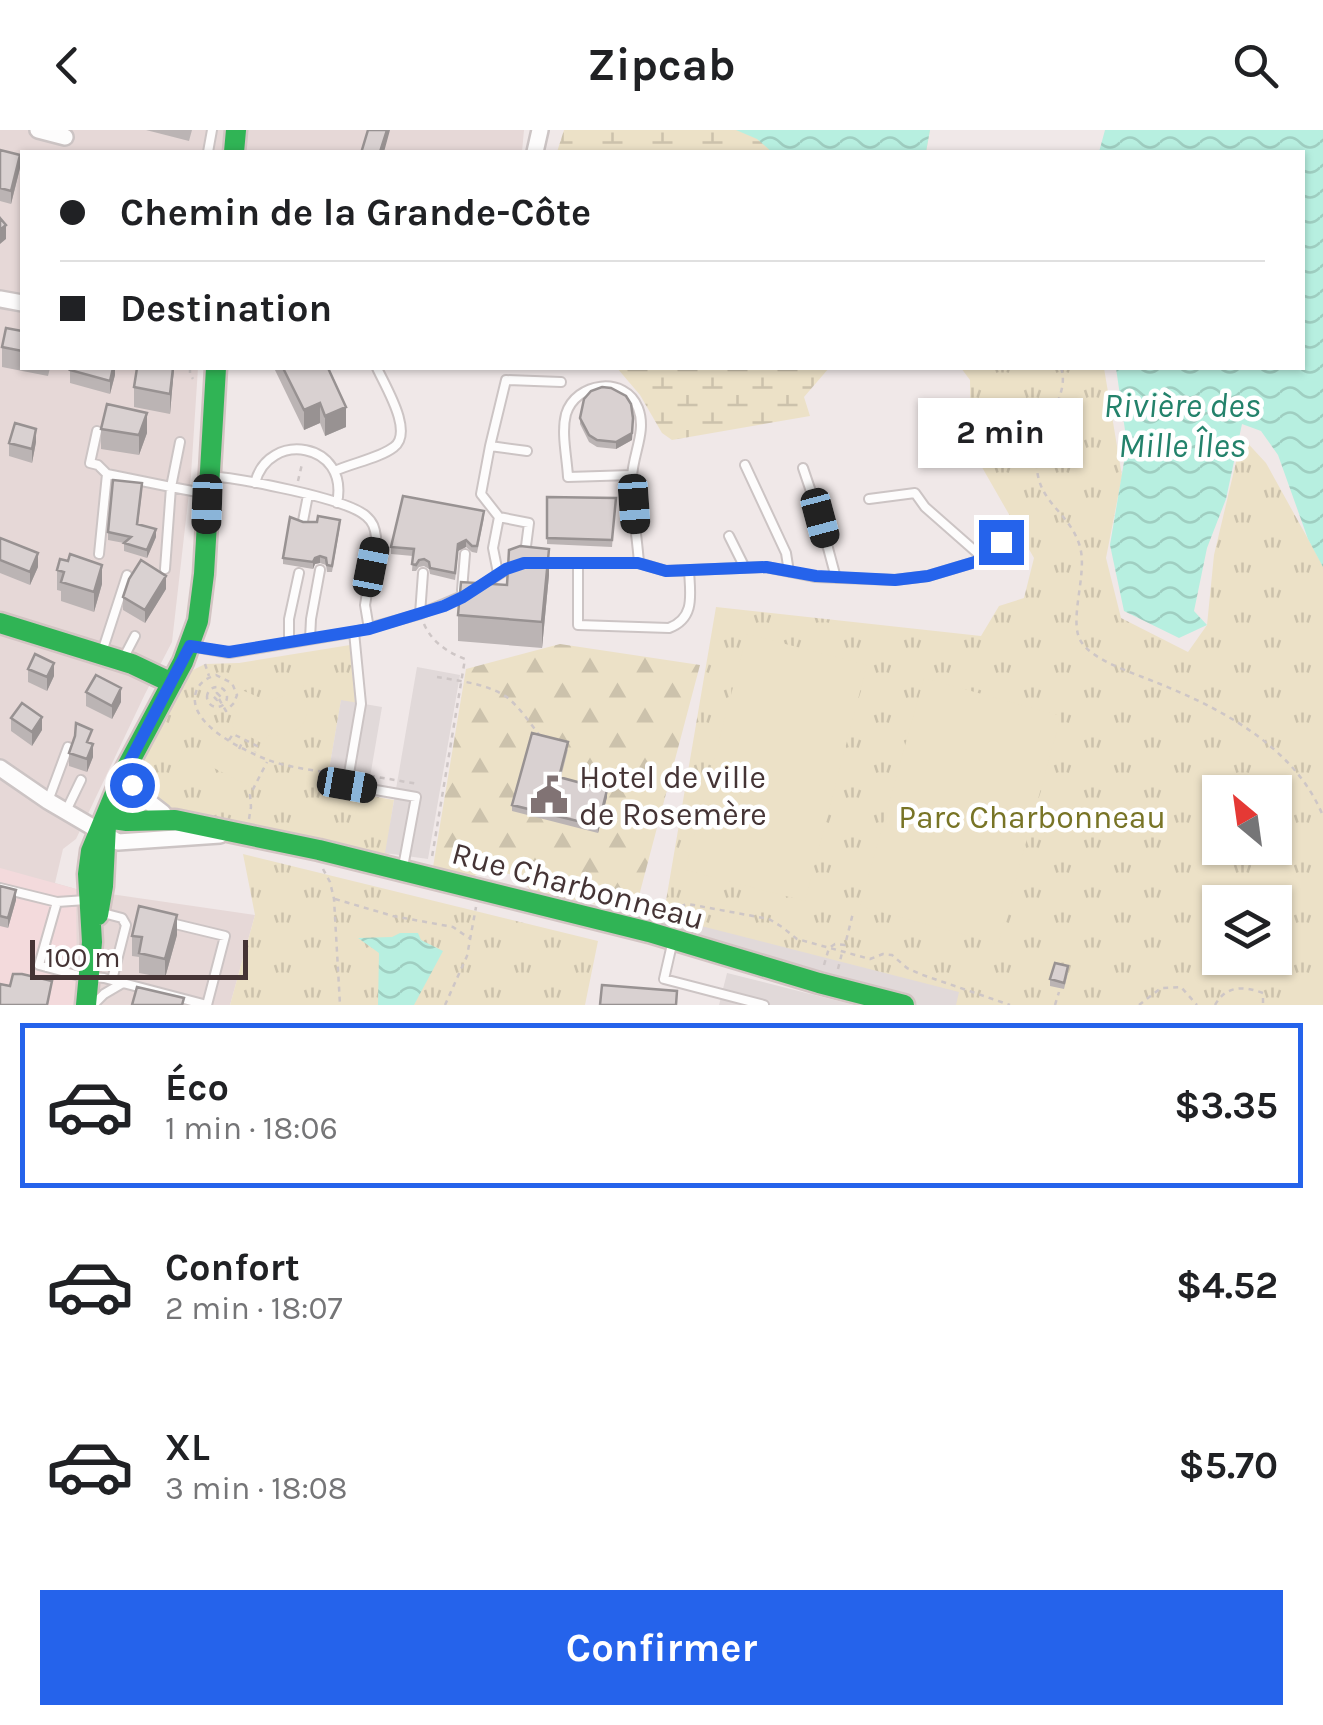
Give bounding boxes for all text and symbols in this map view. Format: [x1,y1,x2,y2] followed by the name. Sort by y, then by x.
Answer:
[40,38,95,93] icon: back
[1228,38,1283,93] icon: search
[587,39,736,91] text: Zipcab
[120,190,591,235] text: Chemin de la Grande-Côte
[120,286,332,331] text: Destination
[1103,385,1261,466] water label: Rivière des Mille Îles
[918,397,1084,467] callout: 2 min
[956,414,1045,451] text: 2 min
[191,473,223,535] car
[617,473,651,535] car
[798,485,842,551] car
[979,520,1024,565] route end
[351,535,391,599] car
[579,759,767,833] place label: Hotel de ville de Rosemère
[110,763,155,808] route start
[315,765,379,805] car
[528,774,570,816] public building icon: Hotel de ville de Rosemère
[1202,775,1292,865] north arrow
[1202,775,1292,975] map controls
[898,799,1166,836] park label: Parc Charbonneau
[448,835,708,937] street label: Rue Charbonneau
[1202,885,1292,975] button: layers
[30,935,248,980] scale bar
[45,941,120,974] text: 100 m
[45,1061,135,1151] icon: car
[165,1065,229,1110] text: Éco
[1174,1083,1278,1128] text: $3.35
[165,1110,338,1147] text: 1 min · 18:06
[45,1241,135,1331] icon: car
[165,1245,300,1290] text: Confort
[1176,1263,1278,1308] text: $4.52
[165,1290,342,1327] text: 2 min · 18:07
[45,1421,135,1511] icon: car
[165,1425,210,1470] text: XL
[1179,1443,1278,1488] text: $5.70
[165,1470,347,1507] text: 3 min · 18:08
[40,1590,1283,1705] button: Confirmer

